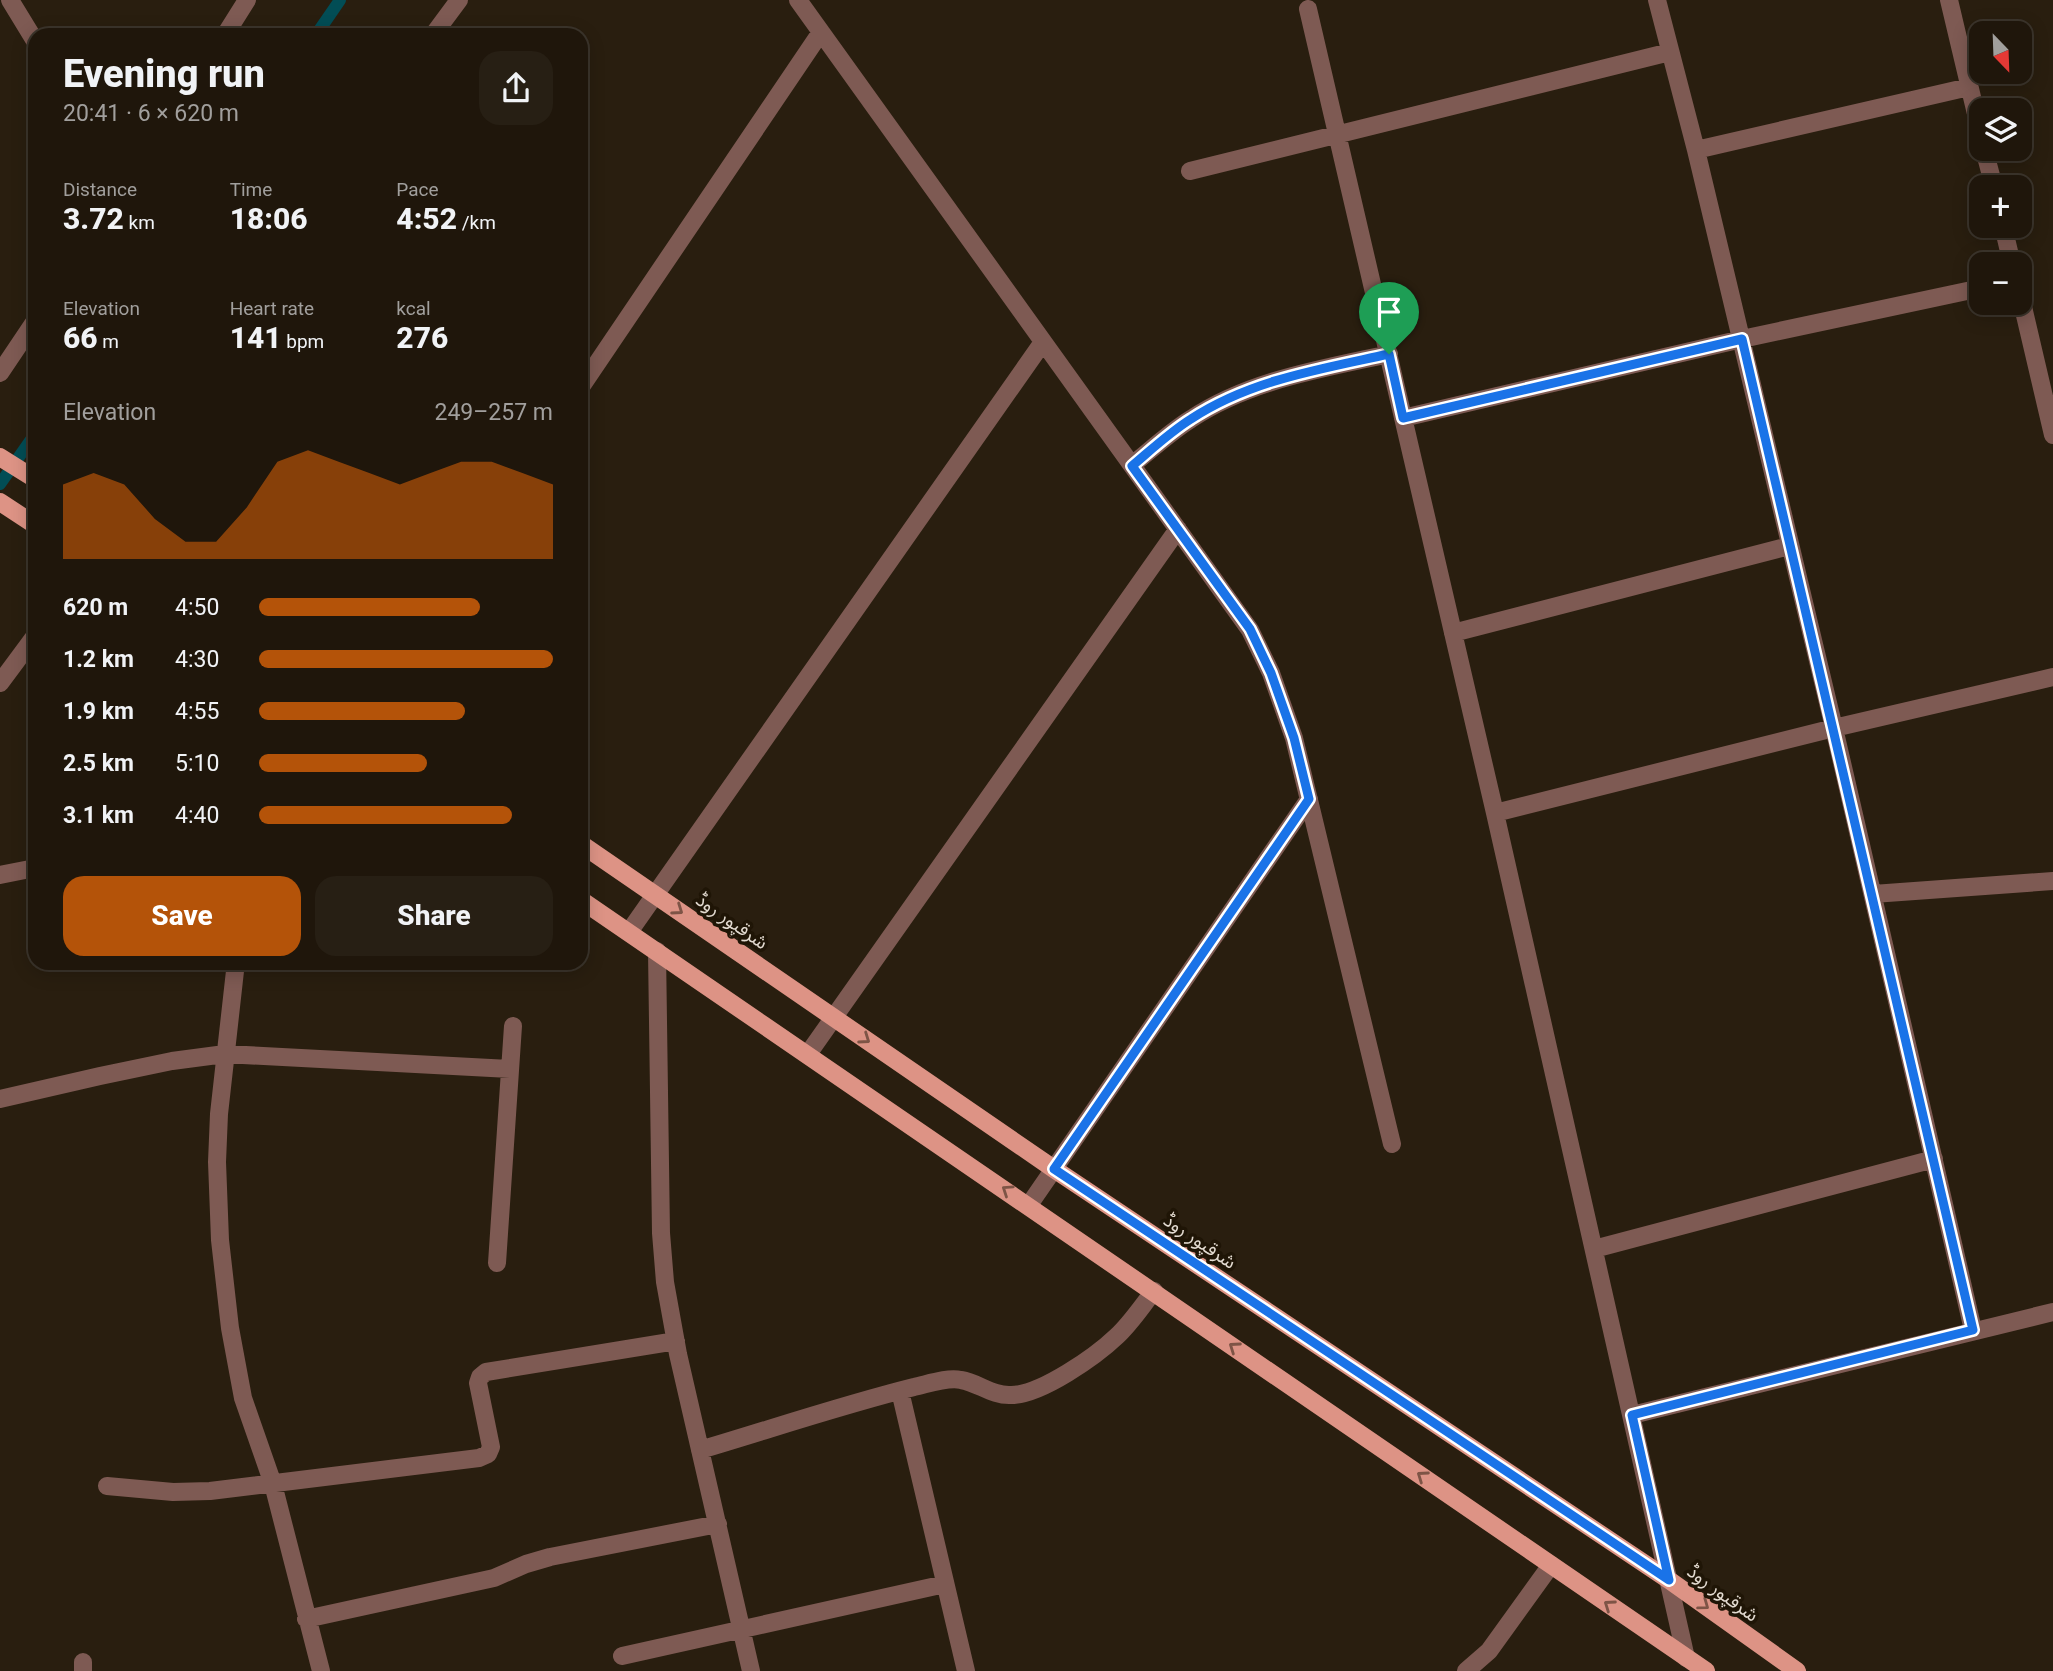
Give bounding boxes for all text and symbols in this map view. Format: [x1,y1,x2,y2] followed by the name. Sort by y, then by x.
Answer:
[1969,21,2032,84] north arrow
[1969,21,2032,315] map controls
[479,51,553,125] button: share
[63,52,265,96] text: Evening run
[1969,98,2032,161] button: layers
[63,100,239,127] text: 20:41 · 6 × 620 m
[1969,175,2032,238] button: +
[63,178,137,201] text: Distance
[230,178,272,201] text: Time
[396,178,439,201] text: Pace
[63,201,124,236] text: 3.72
[230,201,308,236] text: 18:06
[396,201,457,236] text: 4:52
[124,211,155,234] text: km
[457,211,496,234] text: /km
[1969,252,2032,315] button: −
[1359,282,1419,354] pin
[1370,293,1408,331] icon: arrive
[63,297,140,320] text: Elevation
[230,297,314,320] text: Heart rate
[396,297,431,320] text: kcal
[63,320,98,355] text: 66
[230,320,282,355] text: 141
[396,320,448,355] text: 276
[98,330,119,353] text: m
[282,330,324,353] text: bpm
[63,399,156,426] text: Elevation
[434,399,553,426] text: 249–257 m
[63,594,128,621] text: 620 m
[175,594,219,621] text: 4:50
[63,646,134,673] text: 1.2 km
[175,646,219,673] text: 4:30
[63,698,134,725] text: 1.9 km
[175,698,219,725] text: 4:55
[63,750,134,777] text: 2.5 km
[175,750,219,777] text: 5:10
[63,802,134,829] text: 3.1 km
[175,802,219,829] text: 4:40
[63,876,301,956] button: Save
[315,876,553,956] button: Share
[691,888,772,955] street label: شرقپور روڈ
[670,902,683,914] one-way arrow
[857,1031,870,1043] one-way arrow
[1001,1185,1014,1198] one-way arrow
[1159,1208,1241,1275] street label: شرقپور روڈ
[1229,1342,1242,1355] one-way arrow
[1417,1472,1430,1484] one-way arrow
[1682,1559,1763,1628] street label: شرقپور روڈ
[1696,1596,1709,1609] one-way arrow
[1604,1601,1617,1613] one-way arrow

